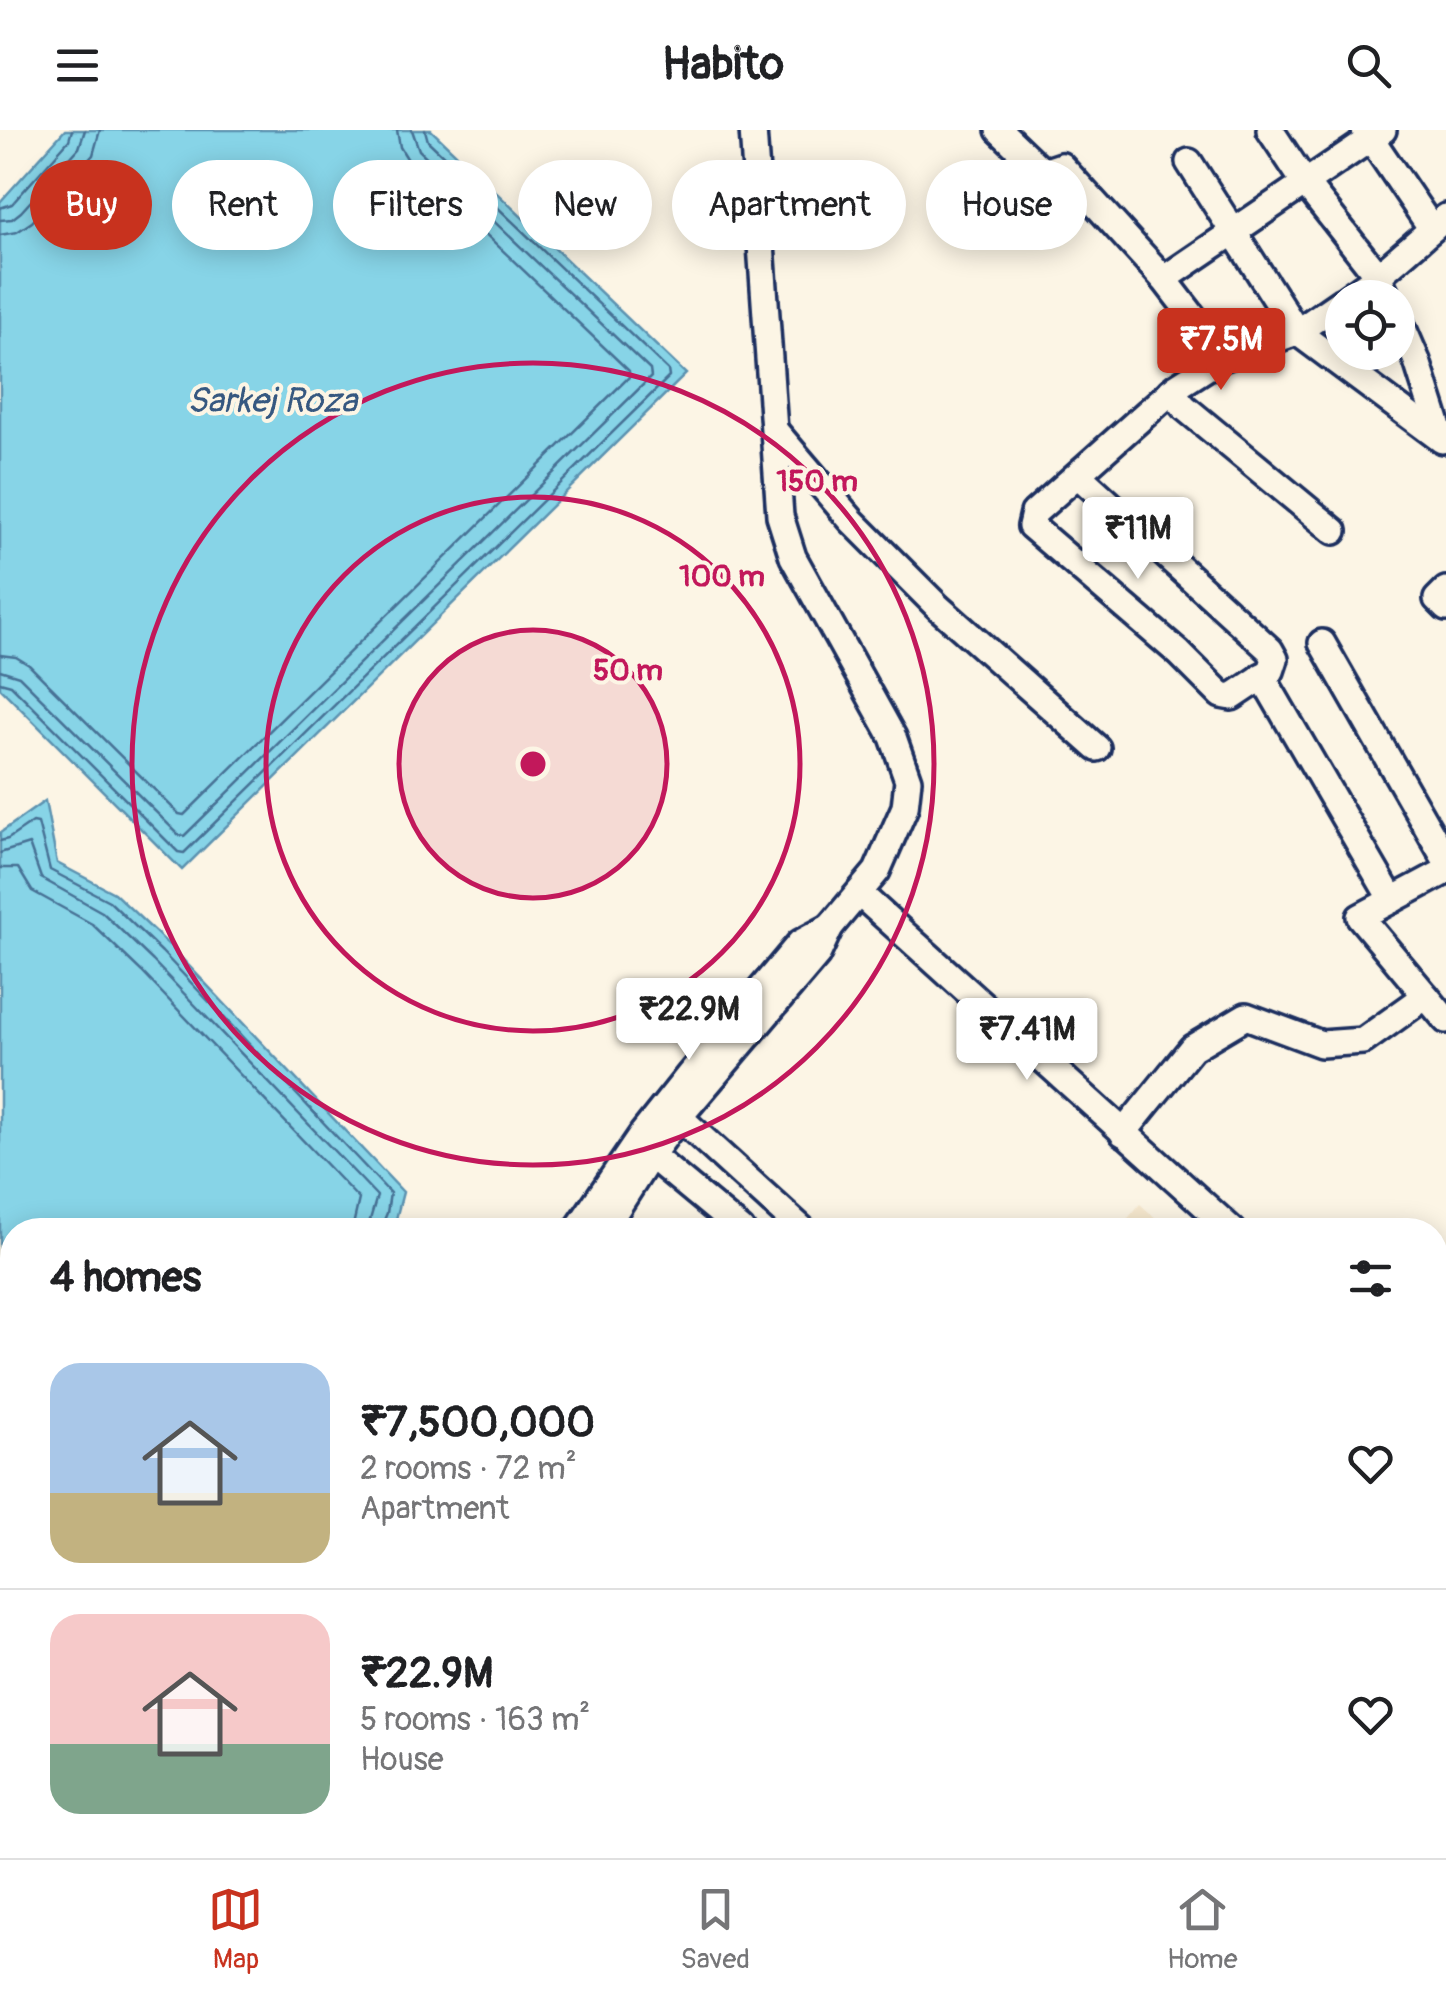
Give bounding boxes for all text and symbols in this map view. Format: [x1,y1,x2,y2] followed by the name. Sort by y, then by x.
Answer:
[662,37,784,93] text: Habito
[50,38,105,93] icon: menu
[1341,38,1396,93] icon: search
[30,160,152,250] chip: Buy
[172,160,313,250] chip: Rent
[333,160,498,250] chip: Filters
[518,160,652,250] chip: New
[672,160,906,250] chip: Apartment
[926,160,1087,250] chip: House
[1325,280,1415,370] map controls
[1325,280,1415,370] button: locate
[1151,308,1291,393] pin: ₹7.5M
[1179,320,1263,360] text: ₹7.5M
[187,379,359,423] water label: Sarkej Roza
[776,463,858,500] text: 150 m
[1079,497,1197,582] pin: ₹11M
[1104,509,1172,549] text: ₹11M
[679,558,765,595] text: 100 m
[593,652,663,689] text: 50 m
[515,746,551,782] centre of rings
[608,978,770,1063] pin: ₹22.9M
[638,990,740,1030] text: ₹22.9M
[946,998,1108,1083] pin: ₹7.41M
[978,1010,1076,1050] text: ₹7.41M
[1343,1251,1398,1306] icon: filters
[50,1252,201,1304] text: 4 homes
[360,1397,595,1449] text: ₹7,500,000
[130,1403,250,1523] icon: home
[1343,1436,1398,1491] icon: heart
[360,1449,577,1489] text: 2 rooms · 72 m²
[360,1489,509,1529] text: Apartment
[360,1648,493,1700] text: ₹22.9M
[130,1654,250,1774] icon: home
[1343,1687,1398,1742] icon: heart
[360,1700,590,1740] text: 5 rooms · 163 m²
[360,1740,444,1780] text: House
[208,1882,263,1977] tab: Map
[680,1882,750,1977] tab: Saved
[1167,1882,1237,1977] tab: Home

